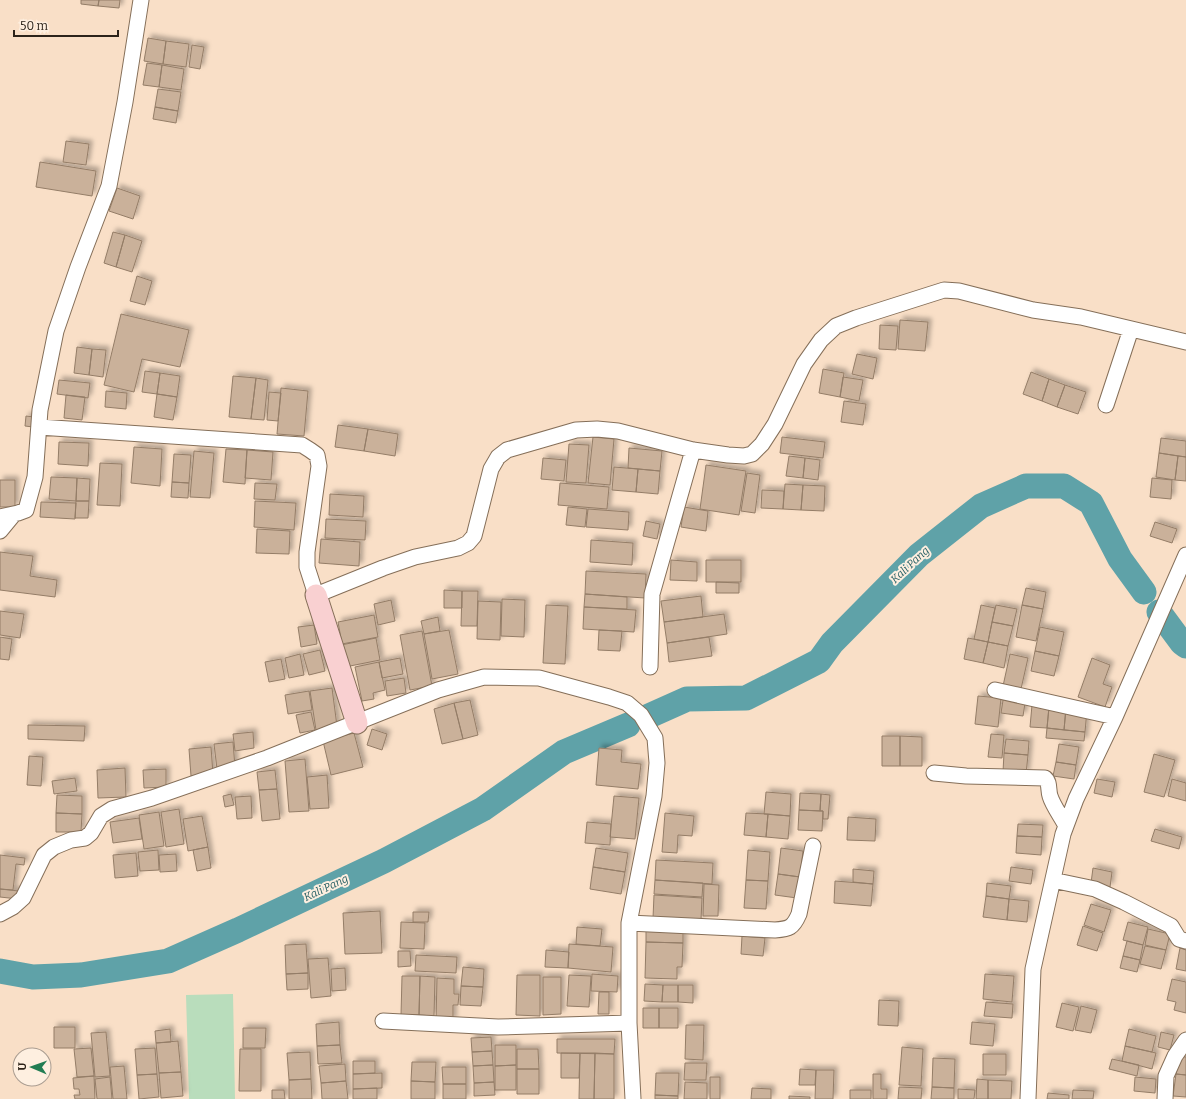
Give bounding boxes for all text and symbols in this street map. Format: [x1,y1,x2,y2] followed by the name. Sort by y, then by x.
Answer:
[14,12,118,38] scale bar
[20,19,49,33] text: 50 m
[888,544,932,586] water label: Kali Pang
[302,872,350,904] water label: Kali Pang
[12,1047,52,1087] north arrow
[16,1062,29,1071] text: U

